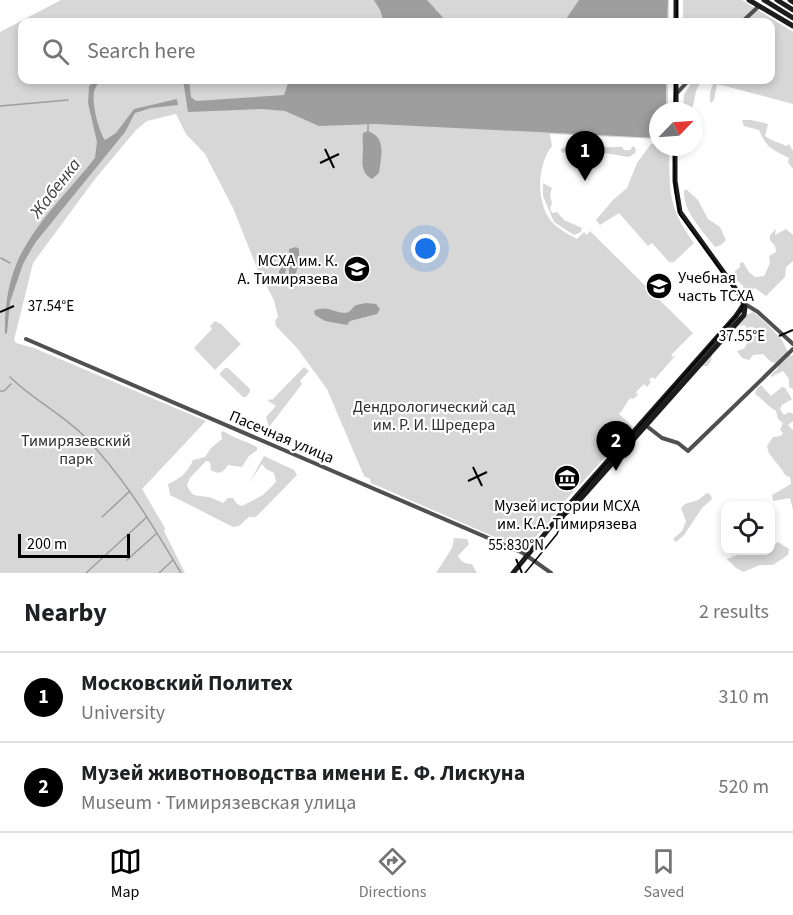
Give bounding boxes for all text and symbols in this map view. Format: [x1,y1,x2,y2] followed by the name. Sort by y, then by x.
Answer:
[18,18,775,84] search box
[39,35,72,68] icon: search
[87,35,195,67] text: Search here
[649,102,703,156] north arrow
[566,132,604,181] pin: 1
[23,153,87,224] water label: Жабенка
[411,234,440,263] your location
[238,250,338,290] place label: МСХА им. К. А. Тимирязева
[342,254,372,284] school or university icon: МСХА им. К. А. Тимирязева
[678,267,754,307] place label: Учебная часть ТСХА
[644,271,674,301] school or university icon: Учебная часть ТСХА
[28,296,74,317] text: 37.54°E
[719,326,765,347] text: 37.55°E
[353,396,516,436] park label: Дендрологический сад им. Р. И. Шредера
[226,405,337,469] street label: Пасечная улица
[596,422,636,471] pin: 2
[21,430,131,470] park label: Тимирязевский парк
[552,463,582,493] museum icon: Музей истории МСХА им. К.А. Тимирязева
[494,495,640,535] place label: Музей истории МСХА им. К.А. Тимирязева
[721,501,775,555] map controls
[721,501,775,555] button: locate
[18,531,130,558] scale bar
[27,533,67,555] text: 200 m
[488,535,544,556] text: 55.830°N
[24,594,107,631] text: Nearby
[699,598,769,626] text: 2 results
[81,667,293,699] text: Московский Политех
[38,683,49,711] text: 1
[719,683,769,711] text: 310 m
[81,699,165,727] text: University
[81,757,525,789] text: Музей животноводства имени Е. Ф. Лискуна
[38,773,49,801] text: 2
[719,773,769,801] text: 520 m
[81,789,356,817] text: Museum · Тимирязевская улица
[109,845,142,903] tab: Map
[359,845,426,903] tab: Directions
[644,845,684,903] tab: Saved

